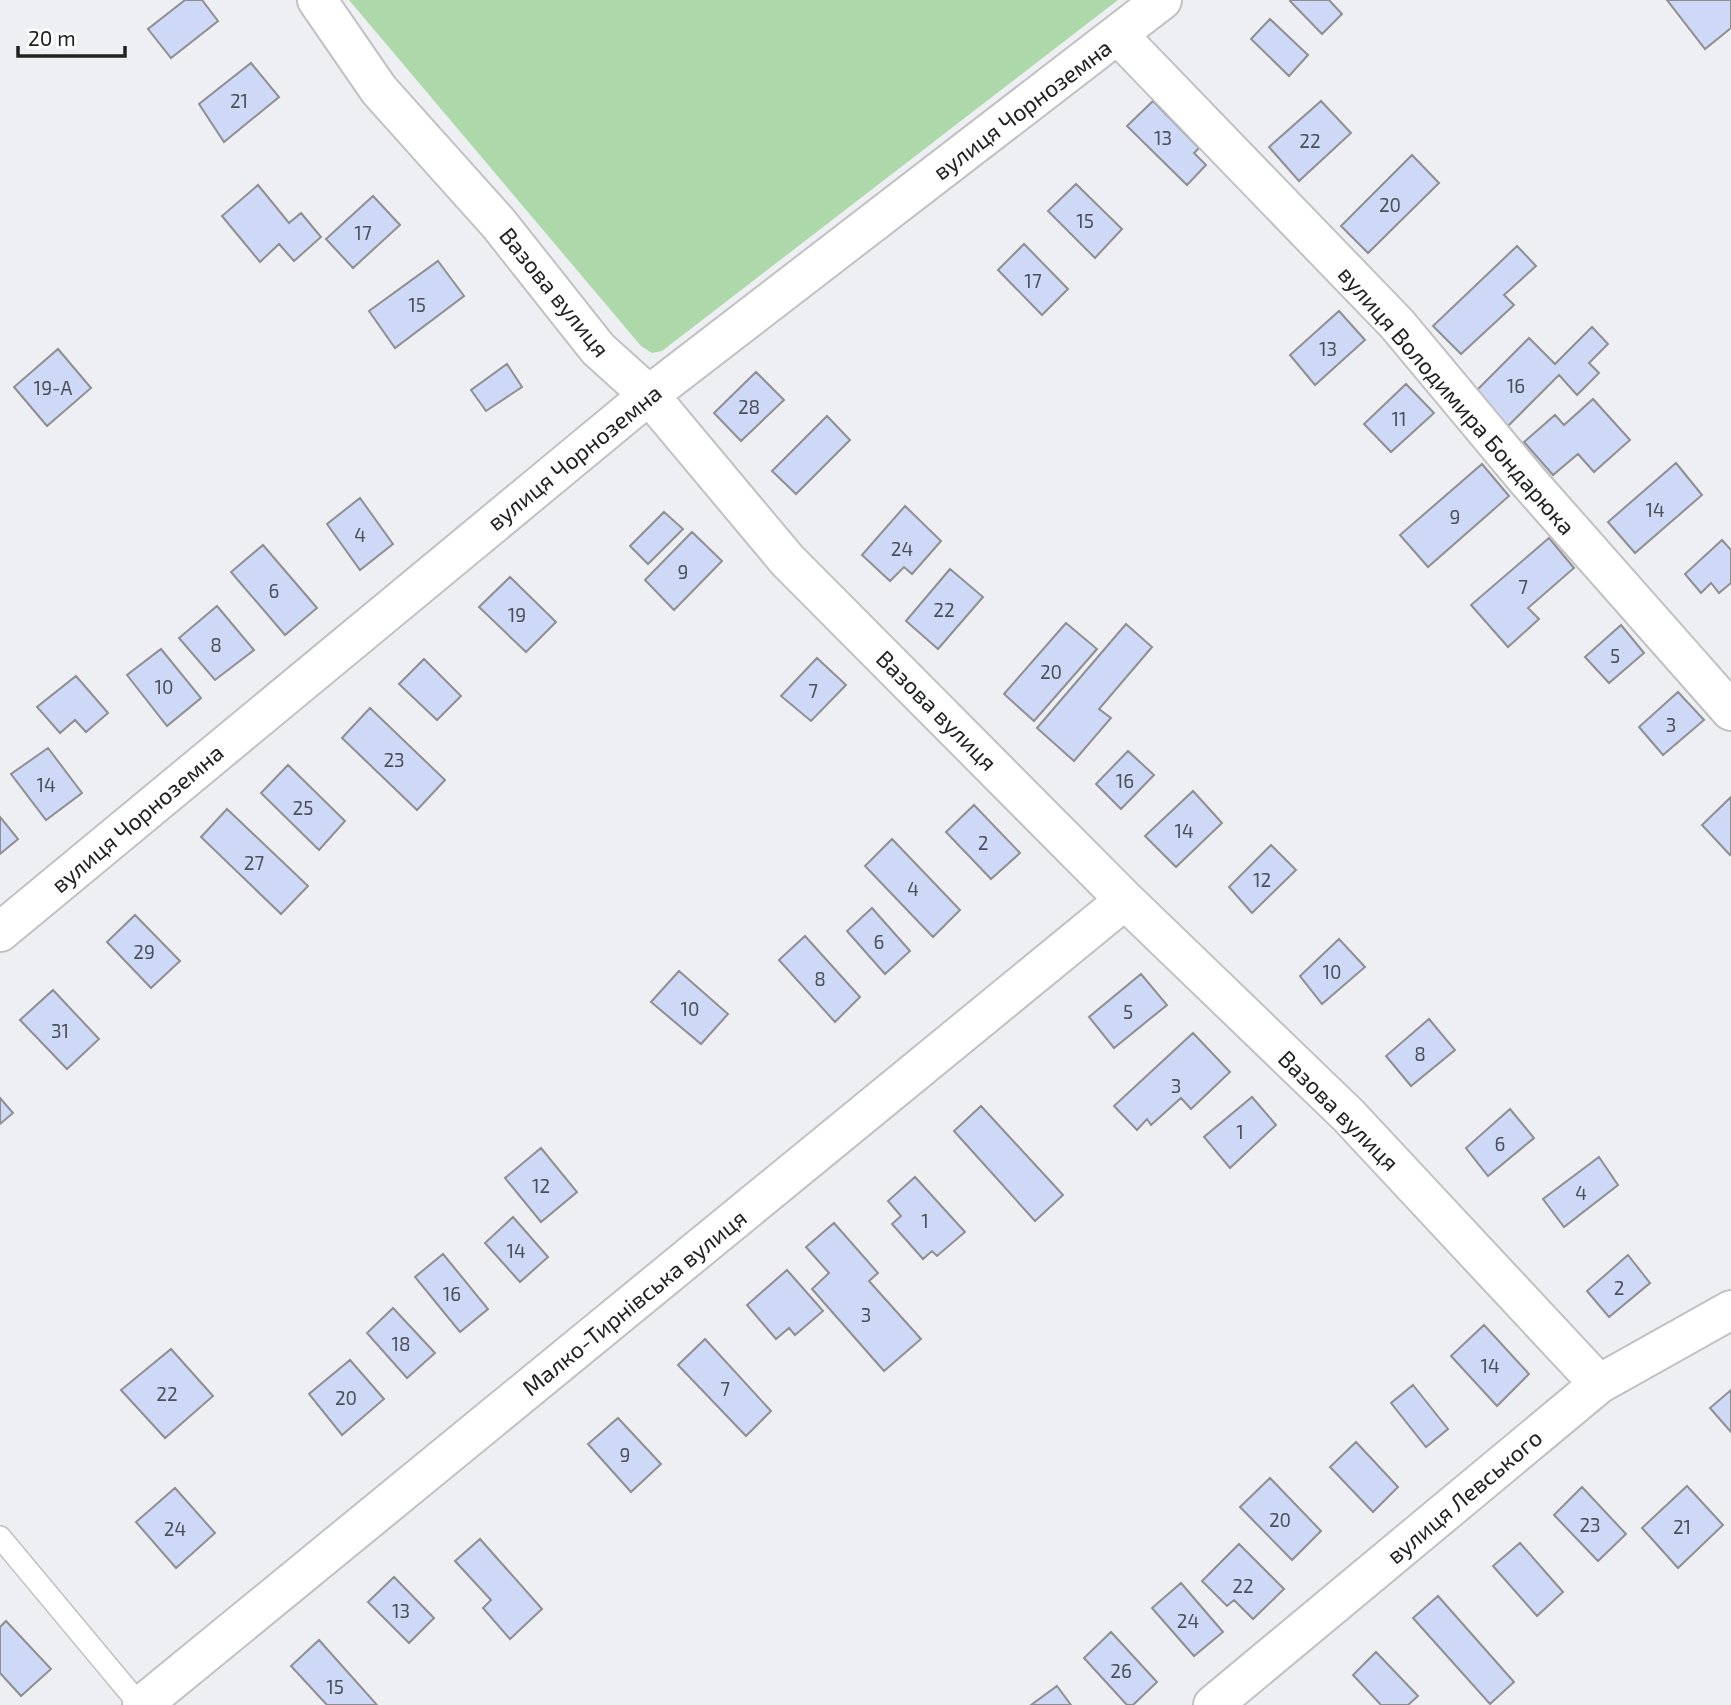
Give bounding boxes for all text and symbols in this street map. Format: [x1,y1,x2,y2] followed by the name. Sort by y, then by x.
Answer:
[18,14,124,58] scale bar
[28,25,76,50] text: 20 m
[927,33,1117,186] street label: вулиця Чорноземна
[230,89,248,112] house number: 21
[1154,126,1172,149] house number: 13
[1299,129,1321,152] house number: 22
[1379,193,1401,216] house number: 20
[1076,209,1094,232] house number: 15
[354,221,372,244] house number: 17
[493,222,616,363] street label: Вазова вулиця
[1332,260,1581,541] street label: вулиця Володимира Бондарюка
[1024,269,1042,292] house number: 17
[408,293,426,316] house number: 15
[1319,337,1337,360] house number: 13
[1507,374,1525,397] house number: 16
[34,376,73,399] house number: 19-А
[481,378,667,537] street label: вулиця Чорноземна
[738,395,760,418] house number: 28
[1391,407,1407,430] house number: 11
[1645,498,1665,521] house number: 14
[1450,505,1460,528] house number: 9
[354,523,366,546] house number: 4
[891,537,913,560] house number: 24
[678,560,688,583] house number: 9
[1518,575,1528,598] house number: 7
[269,579,279,602] house number: 6
[933,598,955,621] house number: 22
[508,603,526,626] house number: 19
[210,633,222,656] house number: 8
[870,644,1003,777] street label: Вазова вулиця
[1610,644,1620,667] house number: 5
[1040,660,1062,683] house number: 20
[154,675,174,698] house number: 10
[808,679,818,702] house number: 7
[1666,713,1676,736] house number: 3
[45,738,229,899] street label: вулиця Чорноземна
[383,748,405,771] house number: 23
[1116,769,1134,792] house number: 16
[36,773,56,796] house number: 14
[293,796,313,819] house number: 25
[1174,819,1194,842] house number: 14
[978,831,988,854] house number: 2
[244,851,264,874] house number: 27
[1253,868,1271,891] house number: 12
[907,877,919,900] house number: 4
[874,930,884,953] house number: 6
[133,940,155,963] house number: 29
[1322,960,1342,983] house number: 10
[814,967,826,990] house number: 8
[680,997,700,1020] house number: 10
[1123,1000,1133,1023] house number: 5
[51,1019,69,1042] house number: 31
[1414,1042,1426,1065] house number: 8
[1272,1044,1405,1177] street label: Вазова вулиця
[1171,1074,1181,1097] house number: 3
[1236,1120,1244,1143] house number: 1
[1495,1132,1505,1155] house number: 6
[532,1174,550,1197] house number: 12
[1575,1181,1587,1204] house number: 4
[516,1203,752,1402] street label: Малко-Тирнівська вулиця
[921,1209,929,1232] house number: 1
[506,1239,526,1262] house number: 14
[1614,1276,1624,1299] house number: 2
[443,1282,461,1305] house number: 16
[861,1303,871,1326] house number: 3
[391,1332,411,1355] house number: 18
[1480,1354,1500,1377] house number: 14
[720,1377,730,1400] house number: 7
[156,1382,178,1405] house number: 22
[335,1386,357,1409] house number: 20
[1381,1423,1548,1570] street label: вулиця Левського
[620,1443,630,1466] house number: 9
[1269,1508,1291,1531] house number: 20
[1579,1513,1601,1536] house number: 23
[1673,1515,1691,1538] house number: 21
[164,1517,186,1540] house number: 24
[1232,1574,1254,1597] house number: 22
[392,1599,410,1622] house number: 13
[1177,1609,1199,1632] house number: 24
[1110,1659,1132,1682] house number: 26
[326,1675,344,1698] house number: 15

